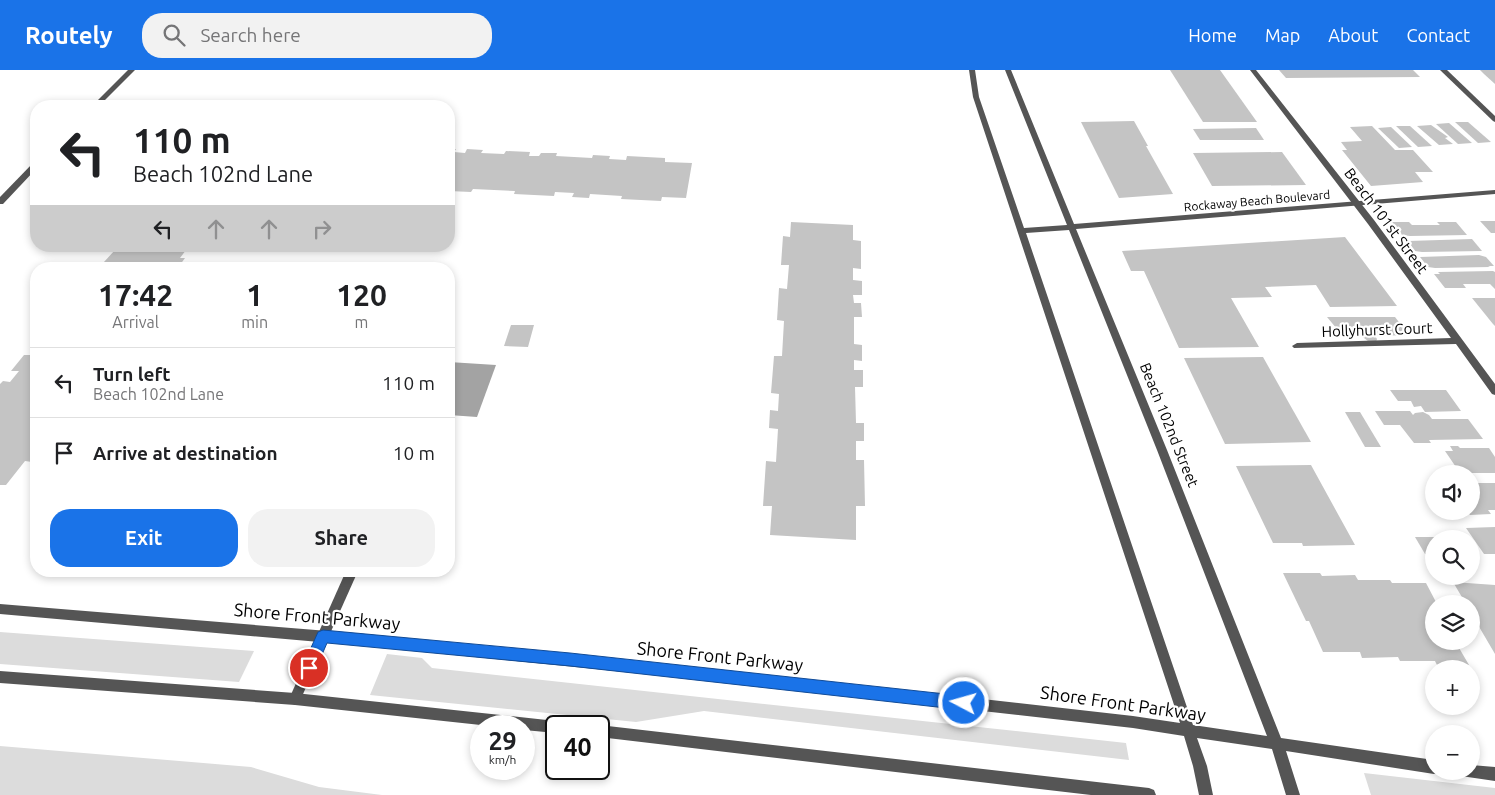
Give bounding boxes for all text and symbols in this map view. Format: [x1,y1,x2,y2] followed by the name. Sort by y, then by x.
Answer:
[142,13,492,58] search box
[160,21,188,49] icon: search
[25,22,112,49] text: Routely
[200,24,301,46] text: Search here
[1188,25,1237,45] text: Home
[1265,25,1300,45] text: Map
[1328,25,1378,45] text: About
[1406,25,1470,45] text: Contact
[50,120,115,185] icon: left
[133,120,231,160] text: 110 m
[133,161,313,186] text: Beach 102nd Lane
[1341,165,1432,277] street label: Beach 101st Street
[1183,188,1331,213] street label: Rockaway Beach Boulevard
[149,215,177,243] icon: left
[202,215,230,243] icon: ahead
[255,215,283,243] icon: ahead
[308,215,336,243] icon: right
[98,278,173,312] text: 17:42
[246,278,263,312] text: 1
[336,278,387,312] text: 120
[112,313,159,331] text: Arrival
[241,313,268,331] text: min
[355,313,368,331] text: m
[1321,319,1433,340] street label: Hollyhurst Court
[1137,360,1202,490] street label: Beach 102nd Street
[93,363,171,385] text: Turn left
[50,369,78,397] icon: left
[382,372,435,394] text: 110 m
[93,385,224,403] text: Beach 102nd Lane
[50,439,78,467] icon: arrive
[93,442,278,464] text: Arrive at destination
[393,442,435,464] text: 10 m
[1425,465,1480,780] map controls
[1425,465,1480,520] button: sound
[50,509,238,567] button: Exit
[248,509,435,567] button: Share
[1425,530,1480,585] button: search
[1425,595,1480,650] button: layers
[233,599,401,633] street label: Shore Front Parkway
[636,637,804,675] street label: Shore Front Parkway
[288,647,330,689] pin
[295,654,323,682] icon: arrive
[1425,660,1480,715] button: +
[937,676,989,728] position arrow
[1039,682,1207,725] street label: Shore Front Parkway
[545,715,610,780] speed limit sign: 40
[1425,725,1480,780] button: −
[488,727,517,755] text: 29
[489,753,516,766] text: km/h

